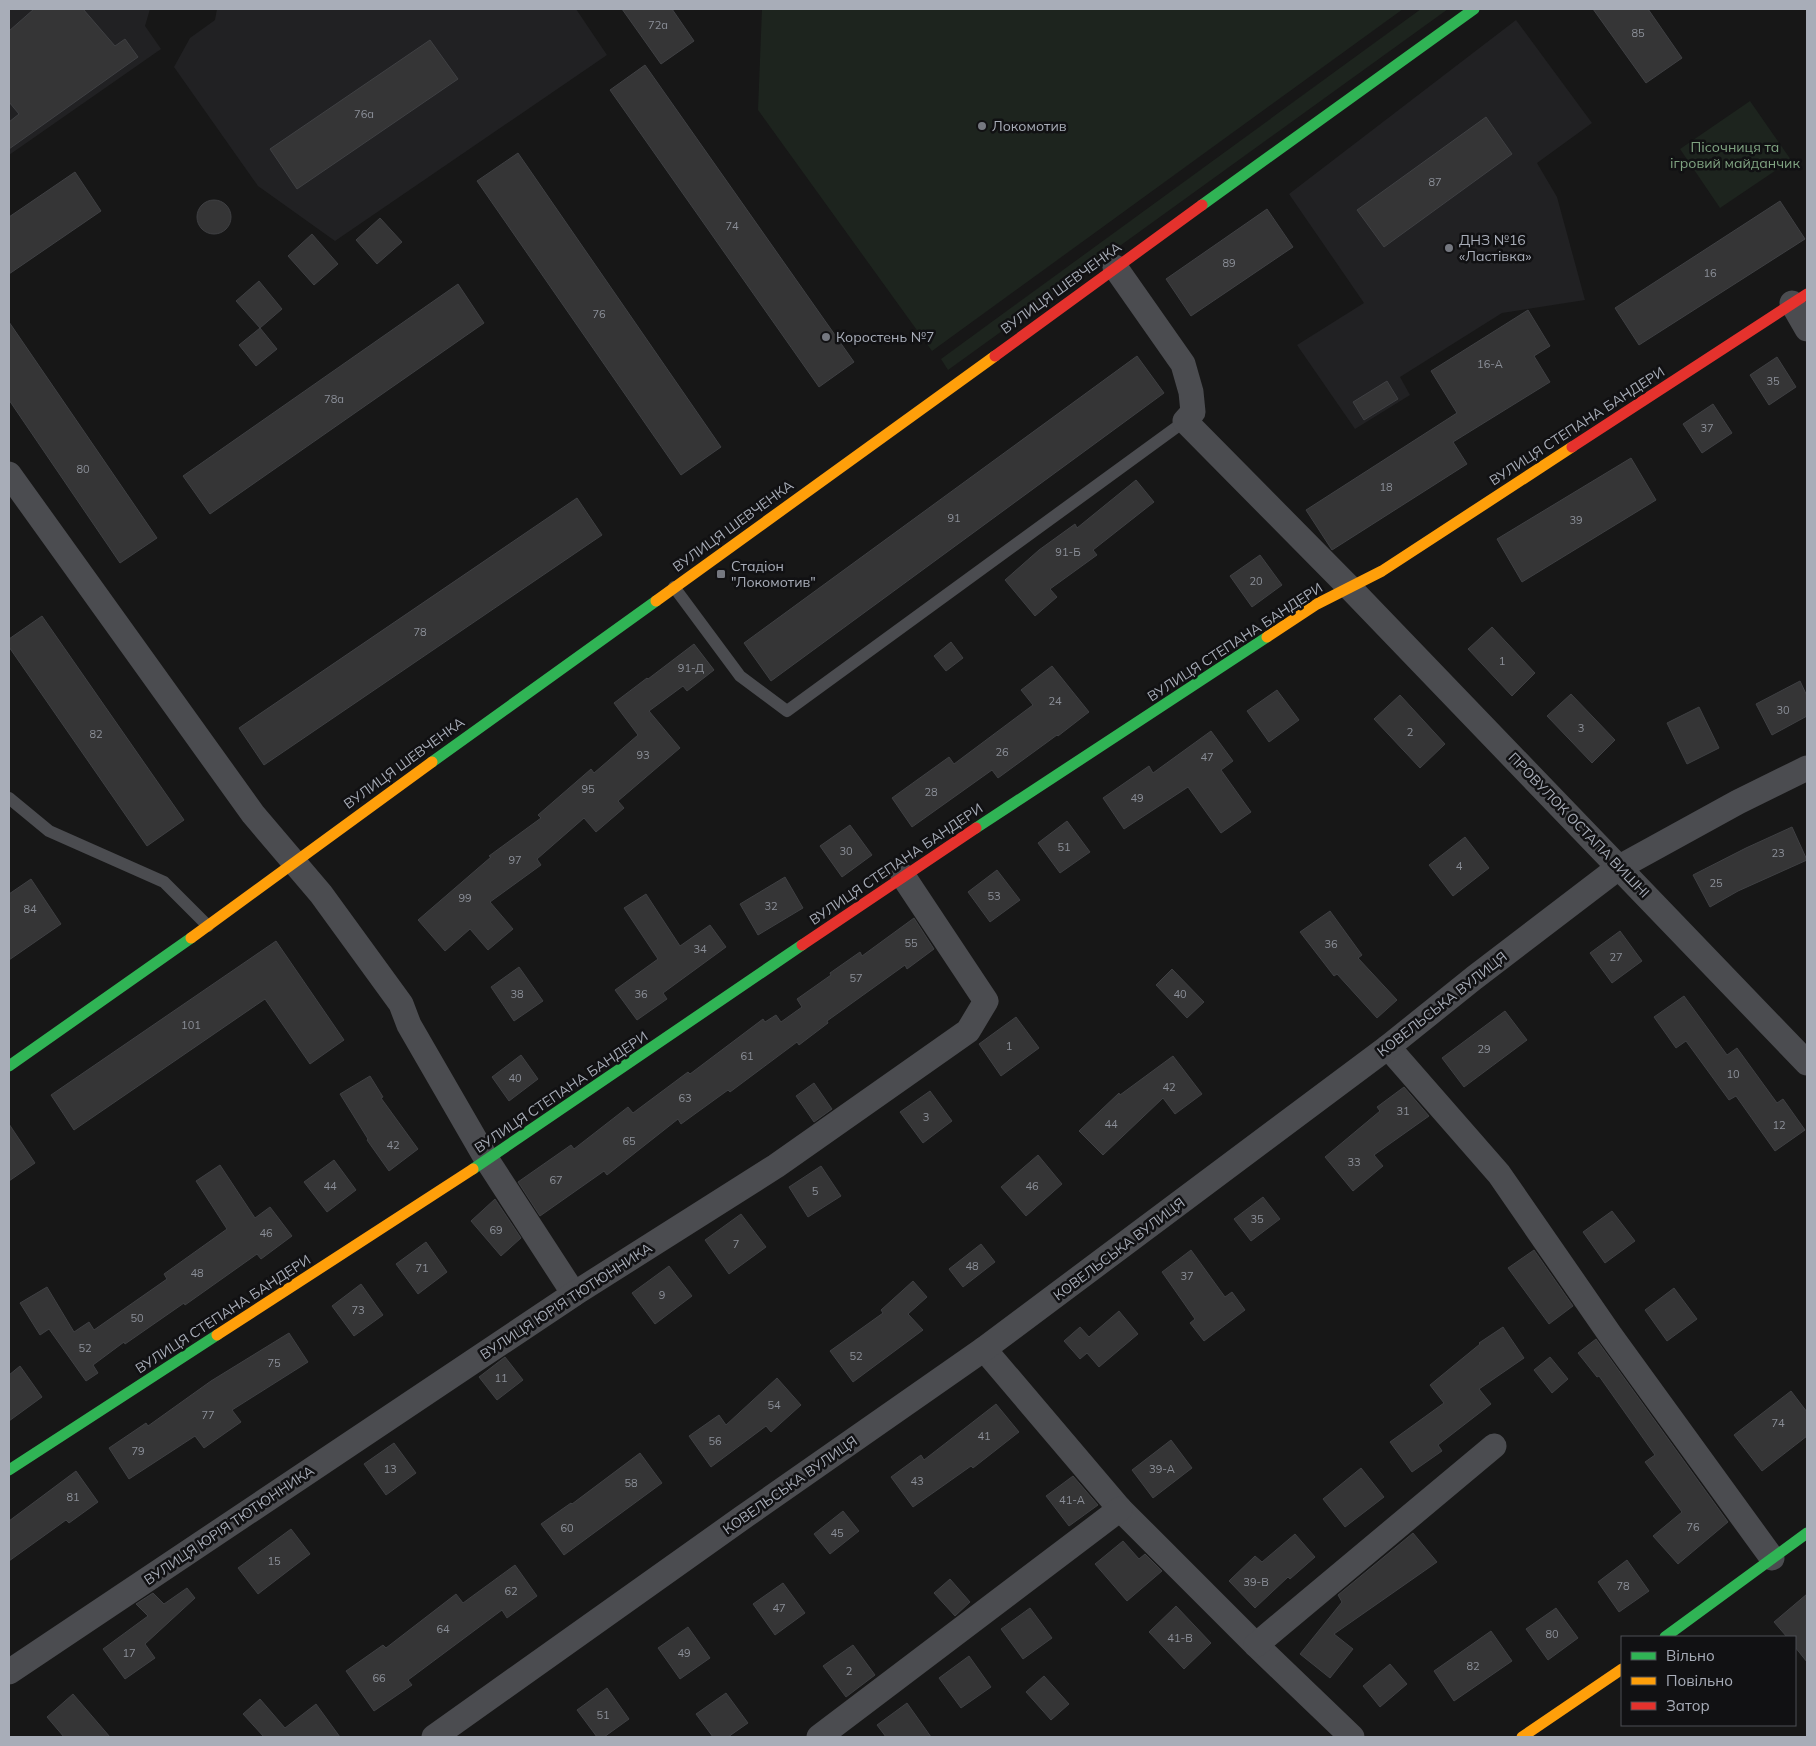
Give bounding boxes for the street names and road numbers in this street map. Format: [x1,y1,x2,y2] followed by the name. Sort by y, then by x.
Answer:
[997,238,1125,338] street label: ВУЛИЦЯ ШЕВЧЕНКА
[1486,363,1668,489] street label: ВУЛИЦЯ СТЕПАНА БАНДЕРИ
[669,476,797,576] street label: ВУЛИЦЯ ШЕВЧЕНКА
[1144,579,1326,705] street label: ВУЛИЦЯ СТЕПАНА БАНДЕРИ
[340,713,468,813] street label: ВУЛИЦЯ ШЕВЧЕНКА
[1505,749,1653,901] street label: ПРОВУЛОК ОСТАПА ВИШНІ
[806,799,986,929] street label: ВУЛИЦЯ СТЕПАНА БАНДЕРИ
[1373,948,1511,1060] street label: КОВЕЛЬСЬКА ВУЛИЦЯ
[471,1027,651,1157] street label: ВУЛИЦЯ СТЕПАНА БАНДЕРИ
[1050,1194,1188,1304] street label: КОВЕЛЬСЬКА ВУЛИЦЯ
[477,1238,656,1363] street label: ВУЛИЦЯ ЮРІЯ ТЮТЮННИКА
[132,1251,314,1377] street label: ВУЛИЦЯ СТЕПАНА БАНДЕРИ
[719,1432,861,1538] street label: КОВЕЛЬСЬКА ВУЛИЦЯ
[141,1461,318,1589] street label: ВУЛИЦЯ ЮРІЯ ТЮТЮННИКА

